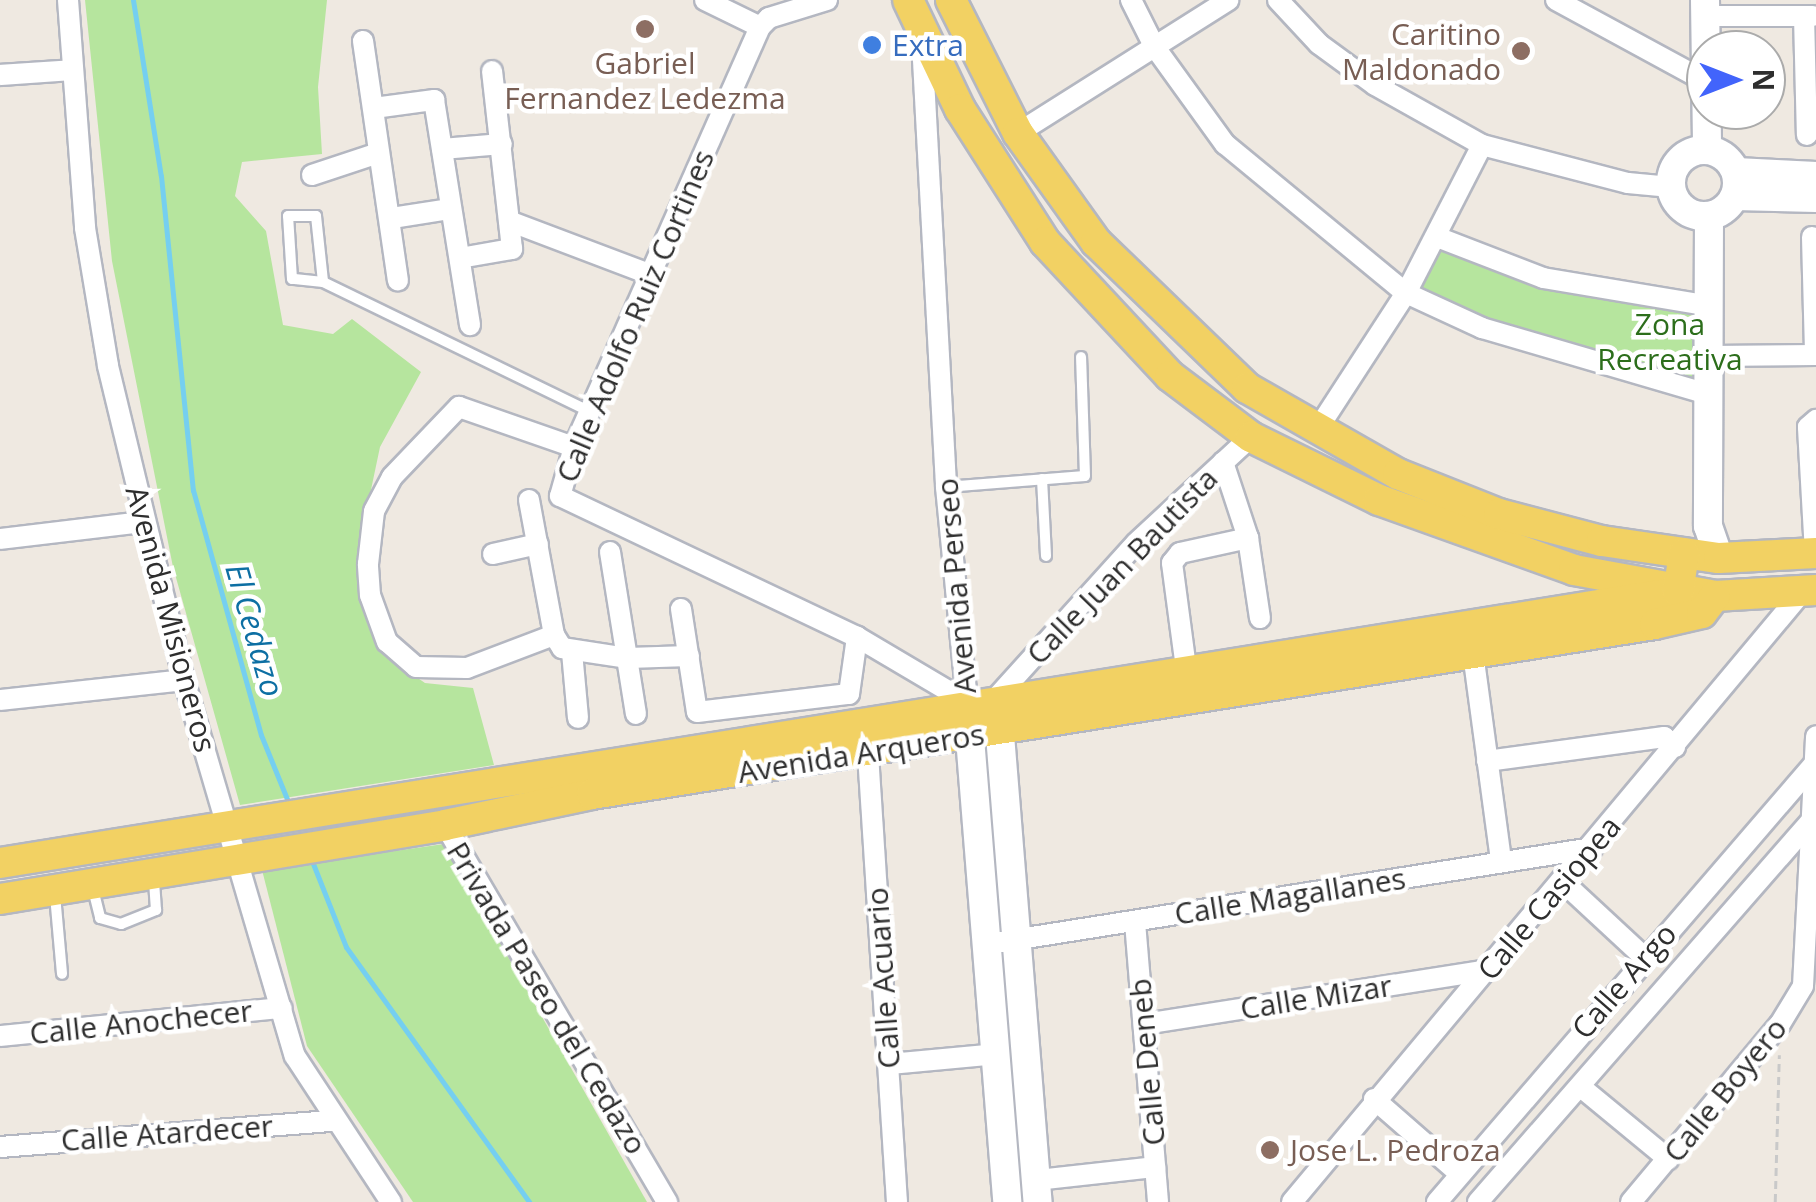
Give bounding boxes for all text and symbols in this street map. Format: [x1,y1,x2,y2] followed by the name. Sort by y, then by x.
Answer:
[1342,16,1501,86] place label: Caritino Maldonado
[634,18,656,40] marker: Gabriel Fernandez Ledezma
[892,27,964,63] place label: Extra
[1686,30,1786,130] north arrow
[861,34,883,56] marker: Extra
[1510,40,1532,62] marker: Caritino Maldonado
[504,45,786,116] place label: Gabriel Fernandez Ledezma
[1745,69,1783,91] text: N
[549,144,721,488] street label: Calle Adolfo Ruiz Cortines
[1597,306,1743,376] park label: Zona Recreativa
[1019,460,1225,672] street label: Calle Juan Bautista
[929,477,983,695] street label: Avenida Perseo
[118,482,224,756] street label: Avenida Misioneros
[218,559,292,701] water label: El Cedazo
[735,716,987,790] street label: Avenida Arqueros
[1470,809,1628,987] street label: Calle Casiopea
[440,836,654,1160] street label: Privada Paseo del Cedazo
[1172,860,1408,932] street label: Calle Magallanes
[859,886,907,1070] street label: Calle Acuario
[1564,916,1684,1046] street label: Calle Argo
[1238,967,1394,1027] street label: Calle Mizar
[1122,977,1172,1147] street label: Calle Deneb
[28,992,254,1052] street label: Calle Anochecer
[1656,1011,1794,1169] street label: Calle Boyero
[60,1108,274,1158] street label: Calle Atardecer
[1290,1132,1501,1168] place label: Jose L. Pedroza
[1259,1139,1281,1161] marker: Jose L. Pedroza

